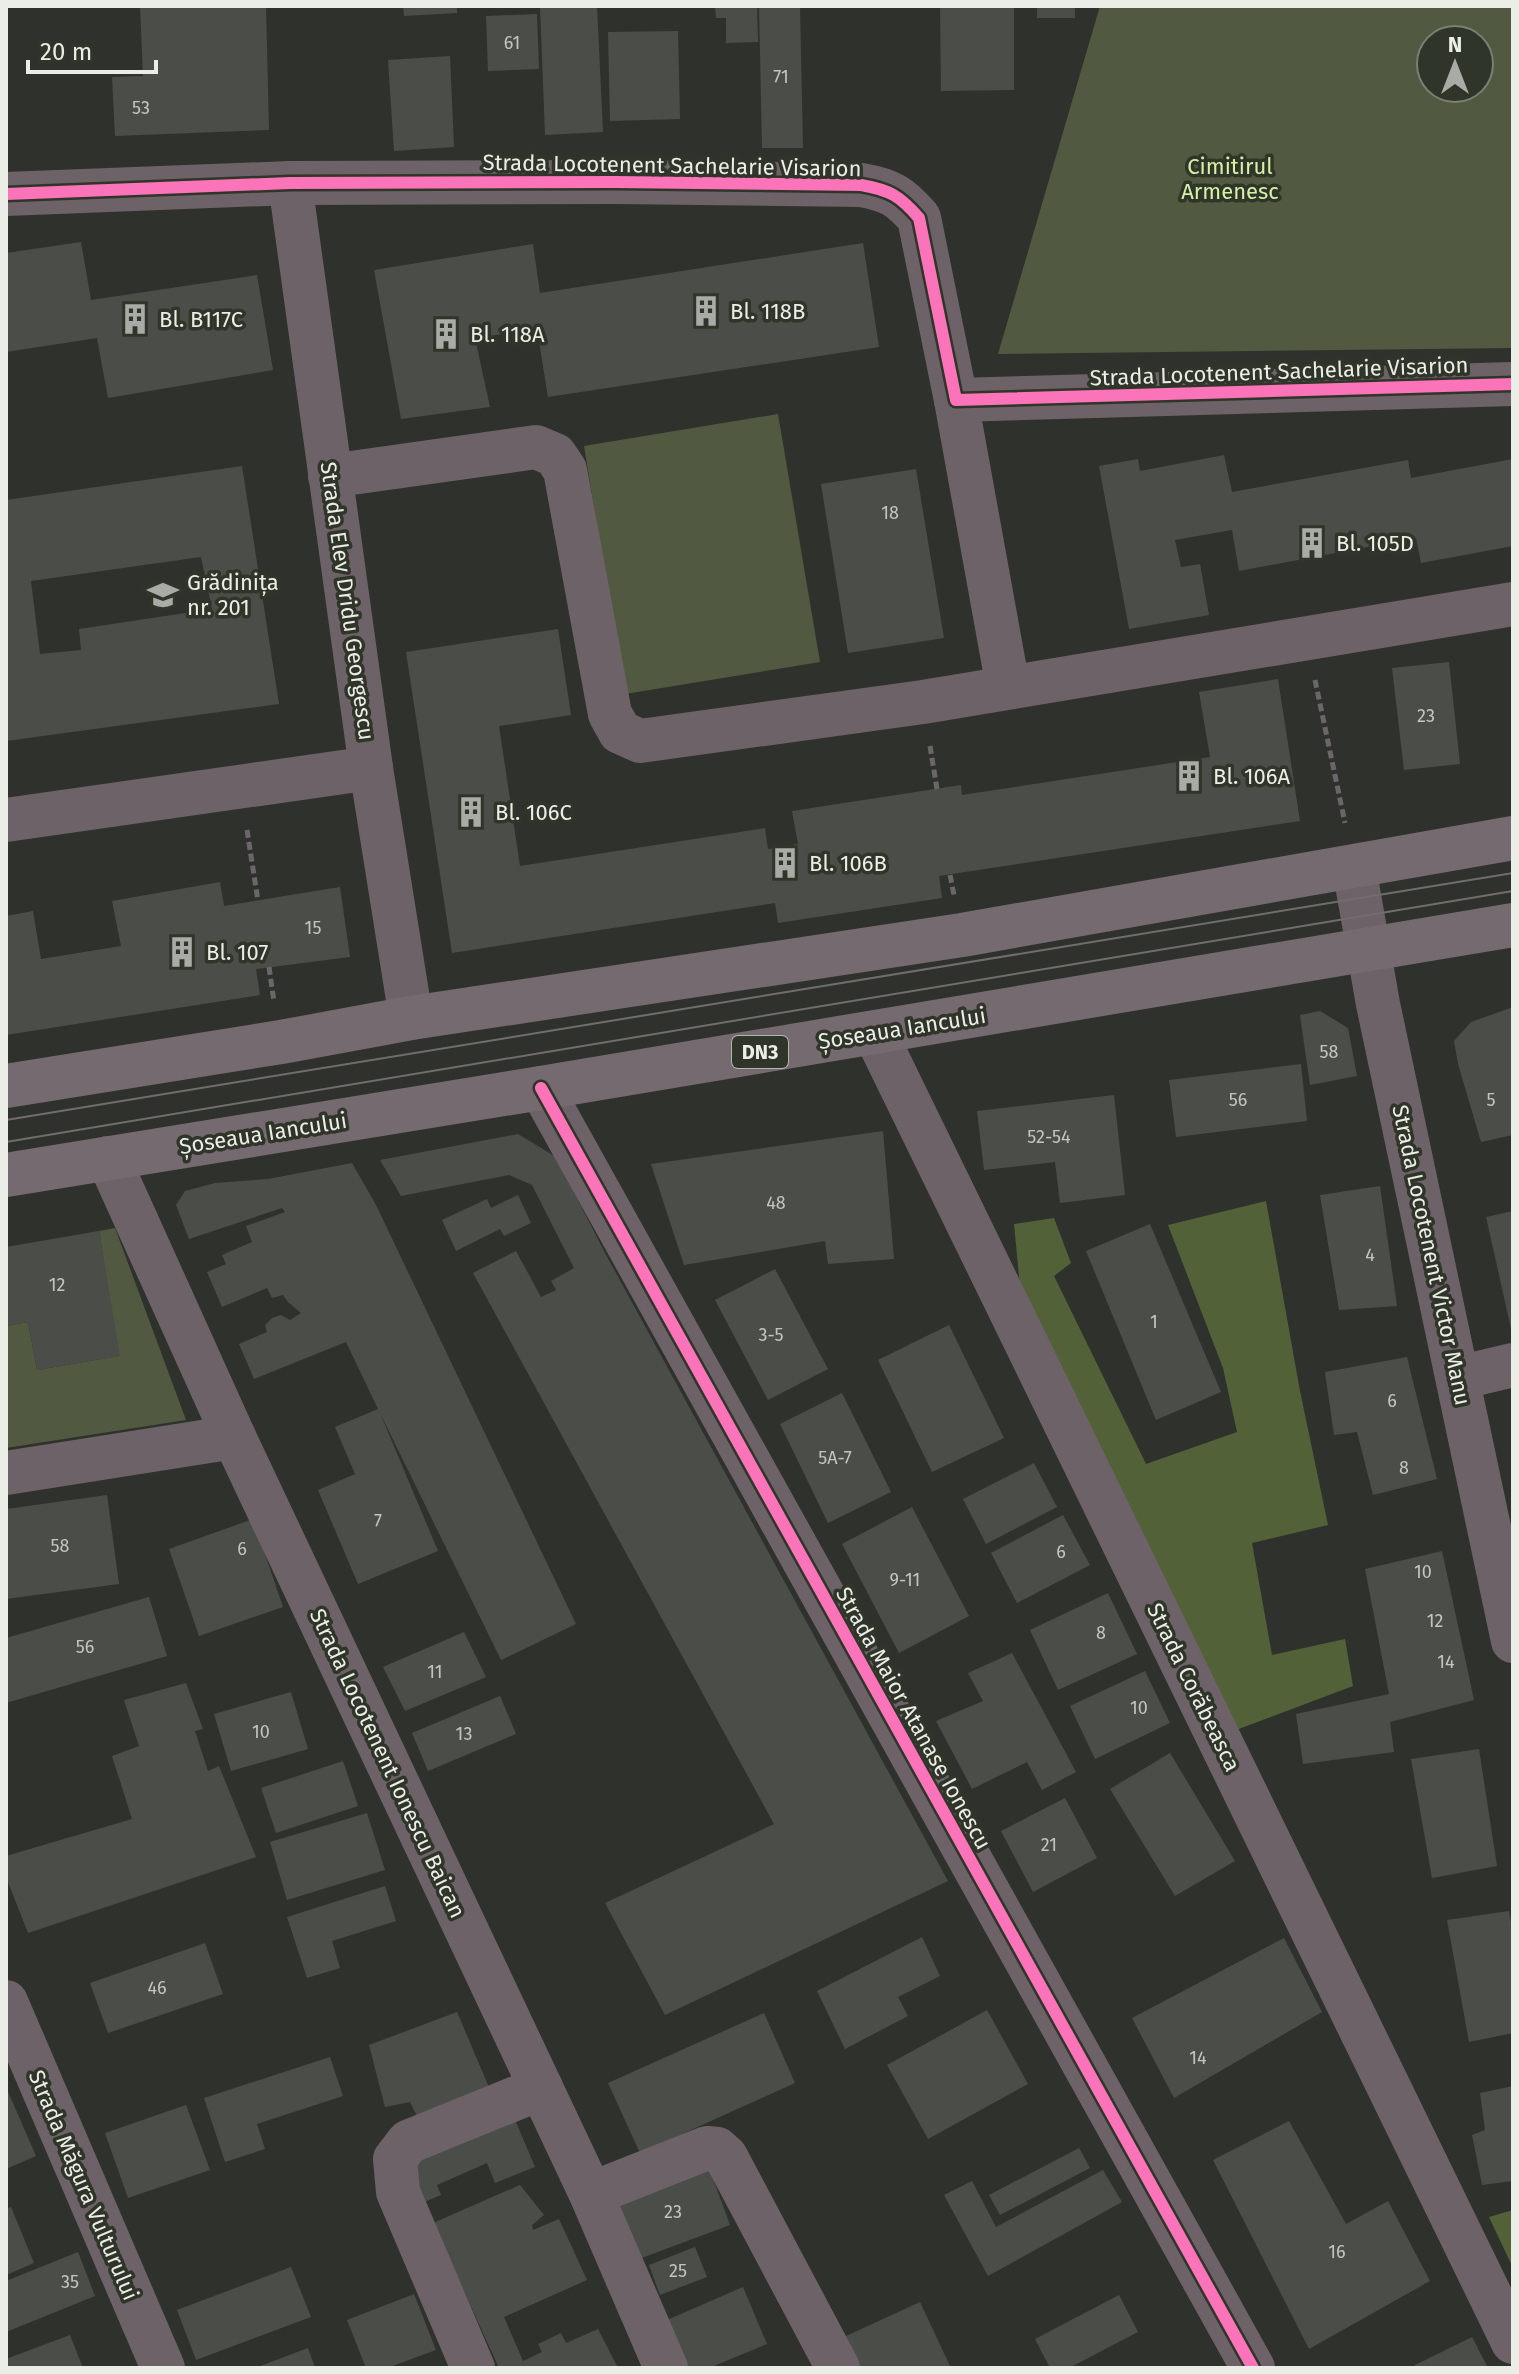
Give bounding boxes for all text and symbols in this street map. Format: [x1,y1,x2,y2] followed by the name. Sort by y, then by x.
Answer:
[28,24,156,74] scale bar
[1415,24,1495,104] north arrow
[1448,31,1462,58] text: N
[504,32,520,54] house number: 61
[40,38,92,66] text: 20 m
[773,66,789,88] house number: 71
[132,97,150,119] house number: 53
[482,149,862,182] street label: Strada Locotenent Sachelarie Visarion
[1181,153,1279,205] park label: Cimitirul Armenesc
[689,294,723,328] building icon: Bl. 118B
[730,298,805,325] place label: Bl. 118B
[118,302,152,336] building icon: Bl. B117C
[159,306,243,333] place label: Bl. B117C
[429,317,463,351] building icon: Bl. 118A
[470,321,545,348] place label: Bl. 118A
[1089,351,1469,392] street label: Strada Locotenent Sachelarie Visarion
[315,460,380,742] street label: Strada Elev Dridu Georgescu
[881,502,899,524] house number: 18
[1295,526,1329,560] building icon: Bl. 105D
[1336,530,1414,557] place label: Bl. 105D
[187,569,279,621] place label: Grădinița nr. 201
[146,578,180,612] school or university icon: Grădinița nr. 201
[1417,705,1435,727] house number: 23
[1172,759,1206,793] building icon: Bl. 106A
[1213,763,1291,790] place label: Bl. 106A
[454,795,488,829] building icon: Bl. 106C
[495,799,572,826] place label: Bl. 106C
[768,846,802,880] building icon: Bl. 106B
[809,850,887,877] place label: Bl. 106B
[305,917,321,939] house number: 15
[165,935,199,969] building icon: Bl. 107
[206,939,268,966] place label: Bl. 107
[816,1002,988,1055] street label: Șoseaua Iancului
[732,1036,788,1068] road number: DN3
[1320,1041,1339,1063] house number: 58
[1229,1089,1247,1111] house number: 56
[1486,1089,1496,1111] house number: 5
[1386,1102,1477,1408] street label: Strada Locotenent Victor Manu
[177,1107,349,1160] street label: Șoseaua Iancului
[1027,1126,1071,1148] house number: 52-54
[766,1192,786,1214] house number: 48
[1365,1244,1375,1266] house number: 4
[49,1274,65,1296] house number: 12
[1150,1311,1158,1333] house number: 1
[758,1324,784,1346] house number: 3-5
[1387,1390,1397,1412] house number: 6
[818,1447,852,1469] house number: 5A-7
[1399,1457,1409,1479] house number: 8
[374,1510,382,1532] house number: 7
[51,1535,70,1557] house number: 58
[237,1538,247,1560] house number: 6
[1056,1541,1066,1563] house number: 6
[1414,1561,1432,1583] house number: 10
[890,1569,920,1591] house number: 9-11
[830,1582,997,1854] street label: Strada Maior Atanase Ionescu
[1141,1599,1246,1776] street label: Strada Corăbeasca
[304,1604,471,1922] street label: Strada Locotenent Ionescu Baican
[1427,1610,1443,1632] house number: 12
[1096,1622,1106,1644] house number: 8
[76,1636,94,1658] house number: 56
[1437,1651,1455,1673] house number: 14
[427,1661,443,1683] house number: 11
[1130,1697,1148,1719] house number: 10
[252,1721,270,1743] house number: 10
[456,1723,472,1745] house number: 13
[1041,1834,1057,1856] house number: 21
[147,1977,167,1999] house number: 46
[1189,2047,1207,2069] house number: 14
[23,2066,144,2304] street label: Strada Măgura Vulturului
[664,2201,682,2223] house number: 23
[1328,2241,1346,2263] house number: 16
[669,2260,687,2282] house number: 25
[61,2271,79,2293] house number: 35

